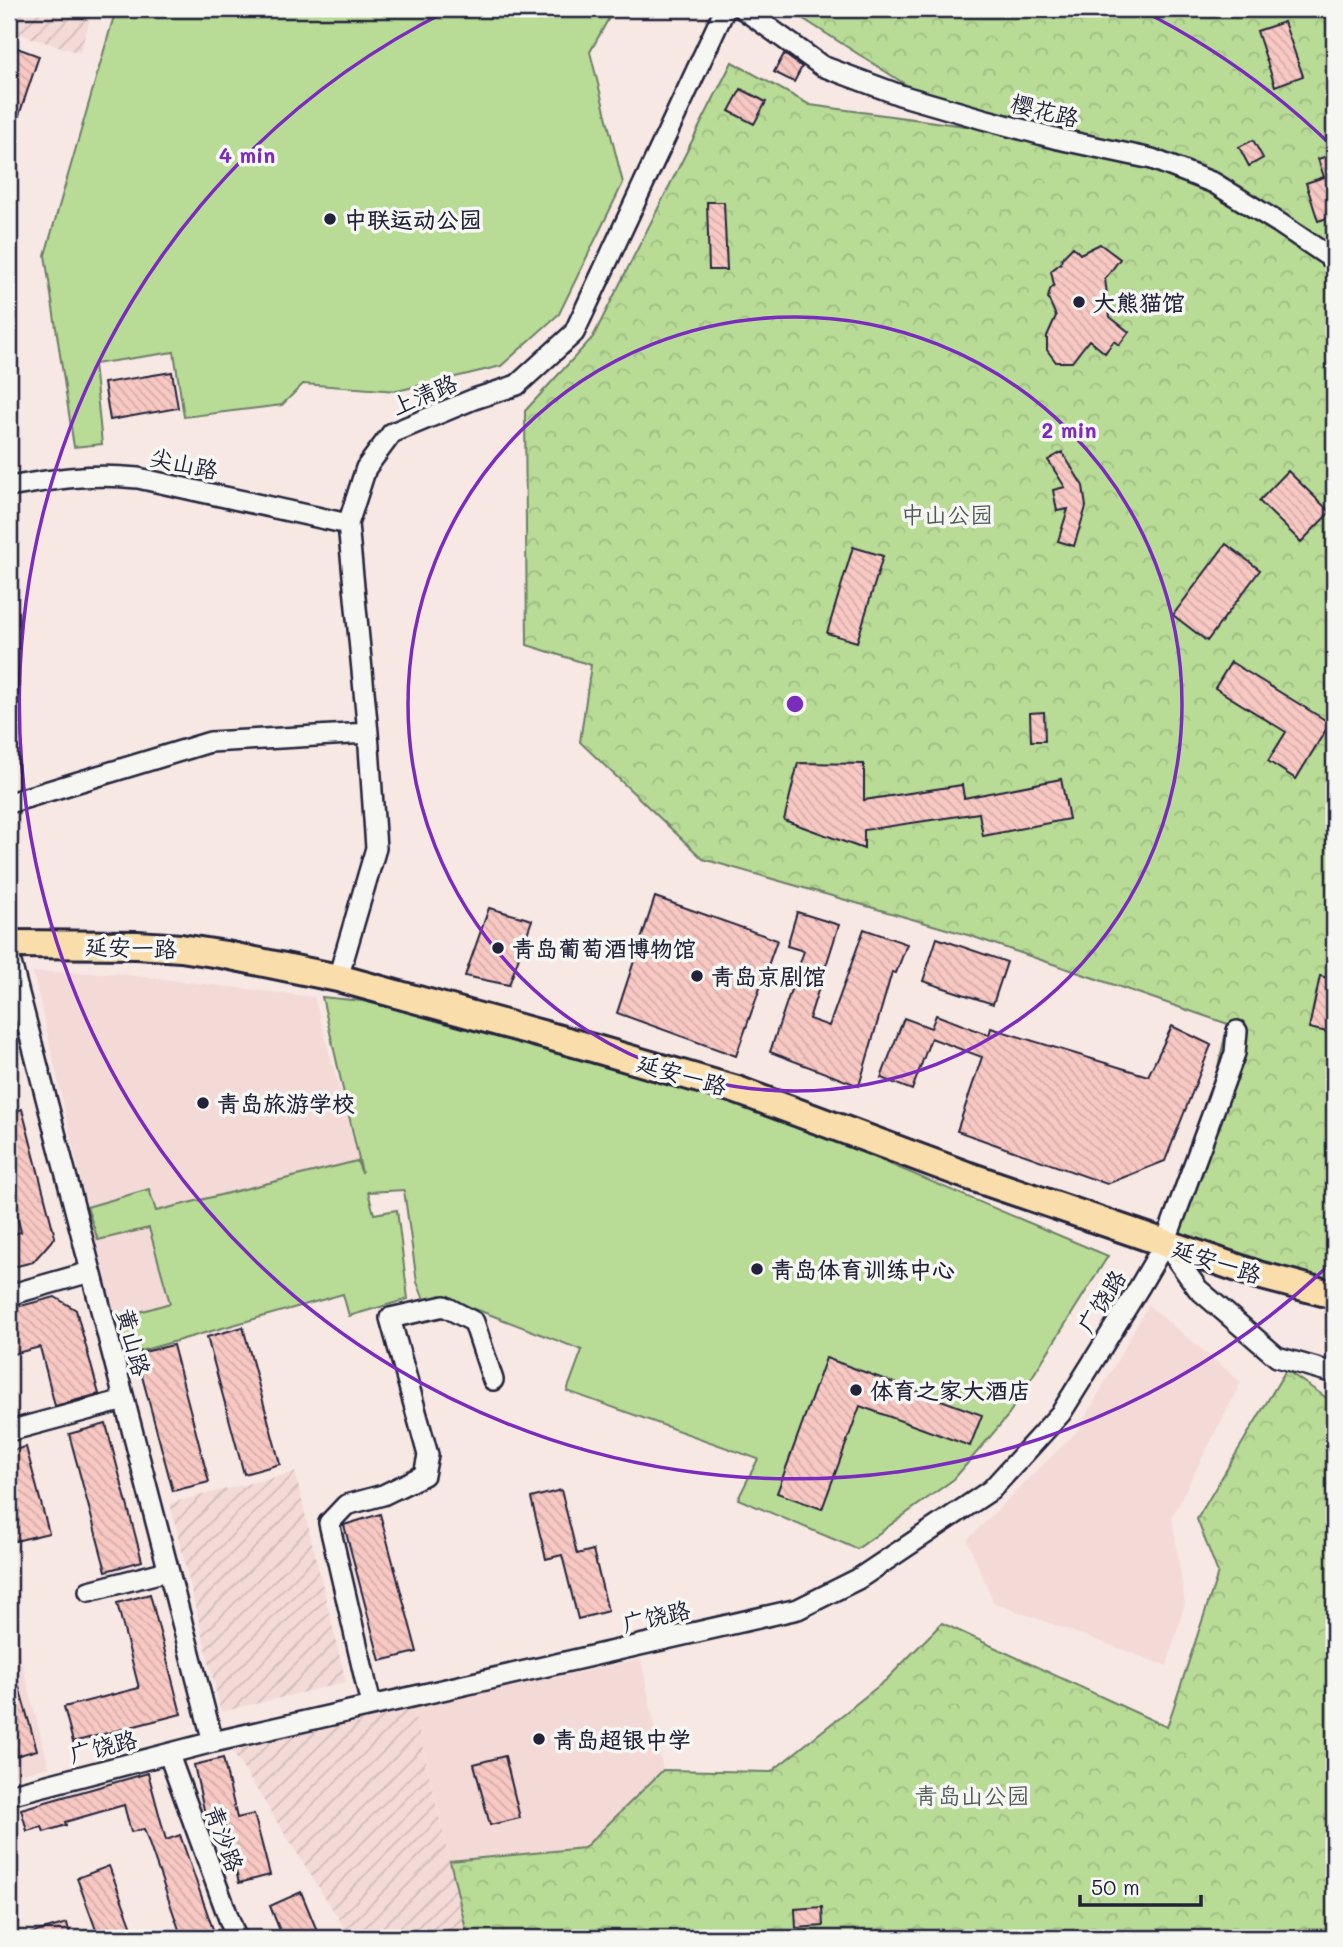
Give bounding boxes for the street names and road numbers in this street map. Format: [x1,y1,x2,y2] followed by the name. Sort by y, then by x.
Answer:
[1008,87,1082,133] street label: 樱花路
[386,367,462,421] street label: 上清路
[147,441,221,485] street label: 尖山路
[85,930,177,964] street label: 延安一路
[634,1047,730,1101] street label: 延安一路
[1169,1233,1265,1289] street label: 延安一路
[1070,1264,1132,1338] street label: 广饶路
[111,1305,157,1379] street label: 黄山路
[619,1594,693,1638] street label: 广饶路
[66,1723,140,1769] street label: 广饶路
[199,1800,251,1876] street label: 青沙路

